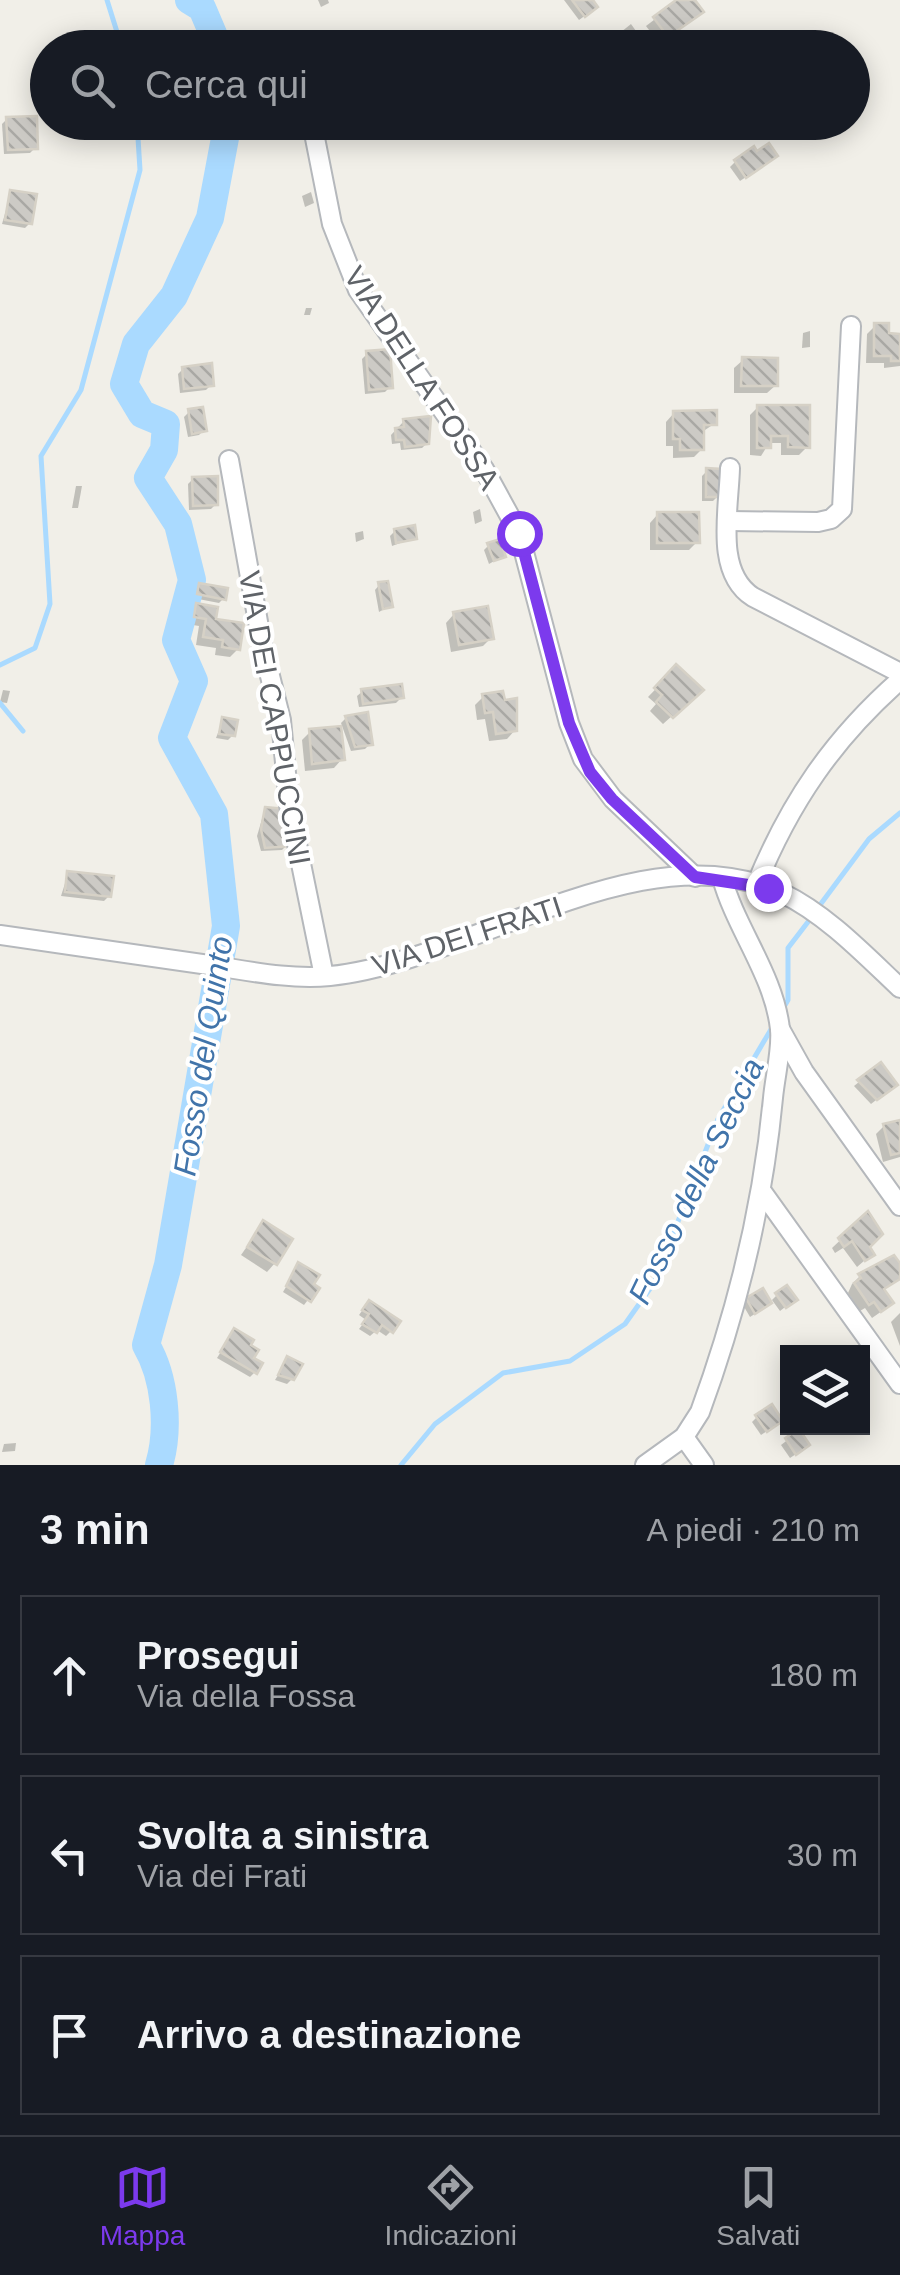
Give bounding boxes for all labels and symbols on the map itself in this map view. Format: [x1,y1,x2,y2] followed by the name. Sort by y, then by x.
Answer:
[338,261,506,495] street label: VIA DELLA FOSSA
[497,511,543,557] route start
[233,568,317,868] street label: VIA DEI CAPPUCCINI
[746,866,792,912] route end
[368,890,566,982] street label: VIA DEI FRATI
[166,934,240,1178] water label: Fosso del Quinto
[621,1052,771,1310] water label: Fosso della Seccia

